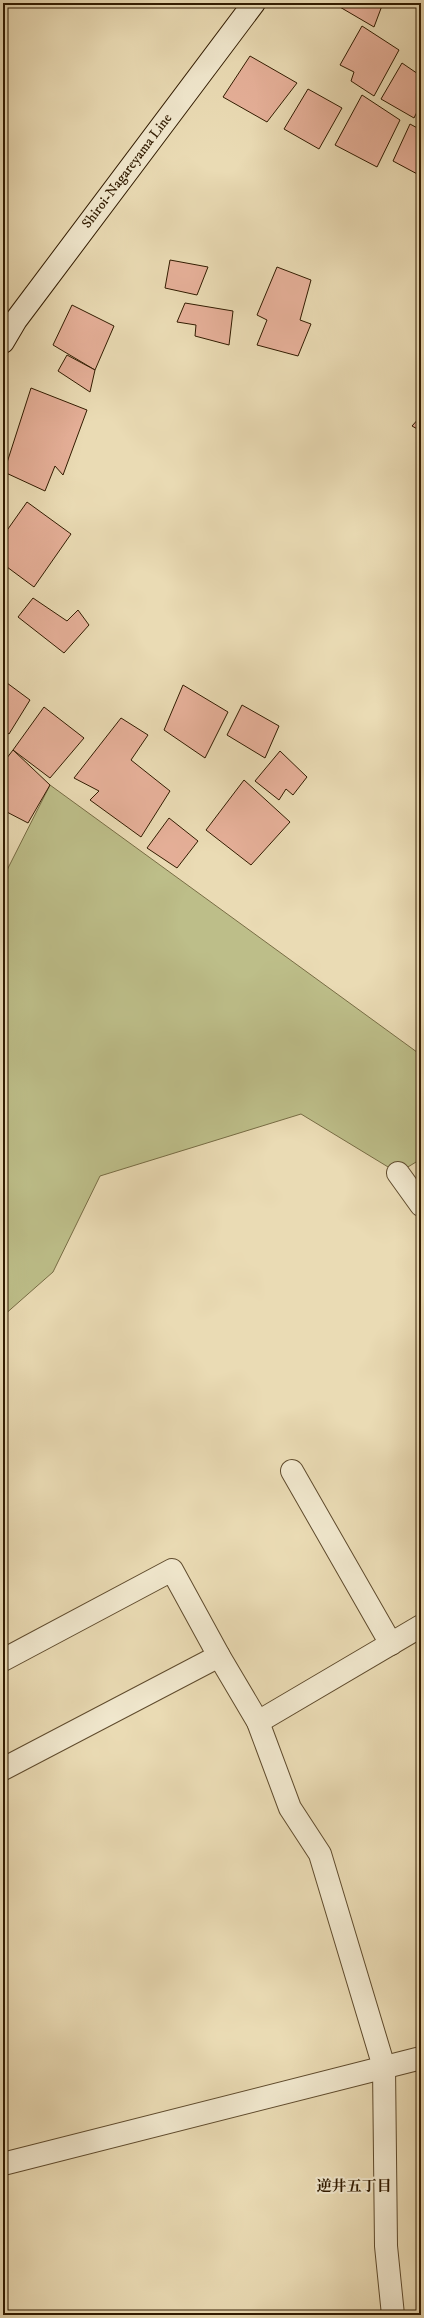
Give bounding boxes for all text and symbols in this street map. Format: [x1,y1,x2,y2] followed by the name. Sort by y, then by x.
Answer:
[78,110,176,232] street label: Shiroi-Nagareyama Line
[316,2177,392,2196] district label: 逆井五丁目

